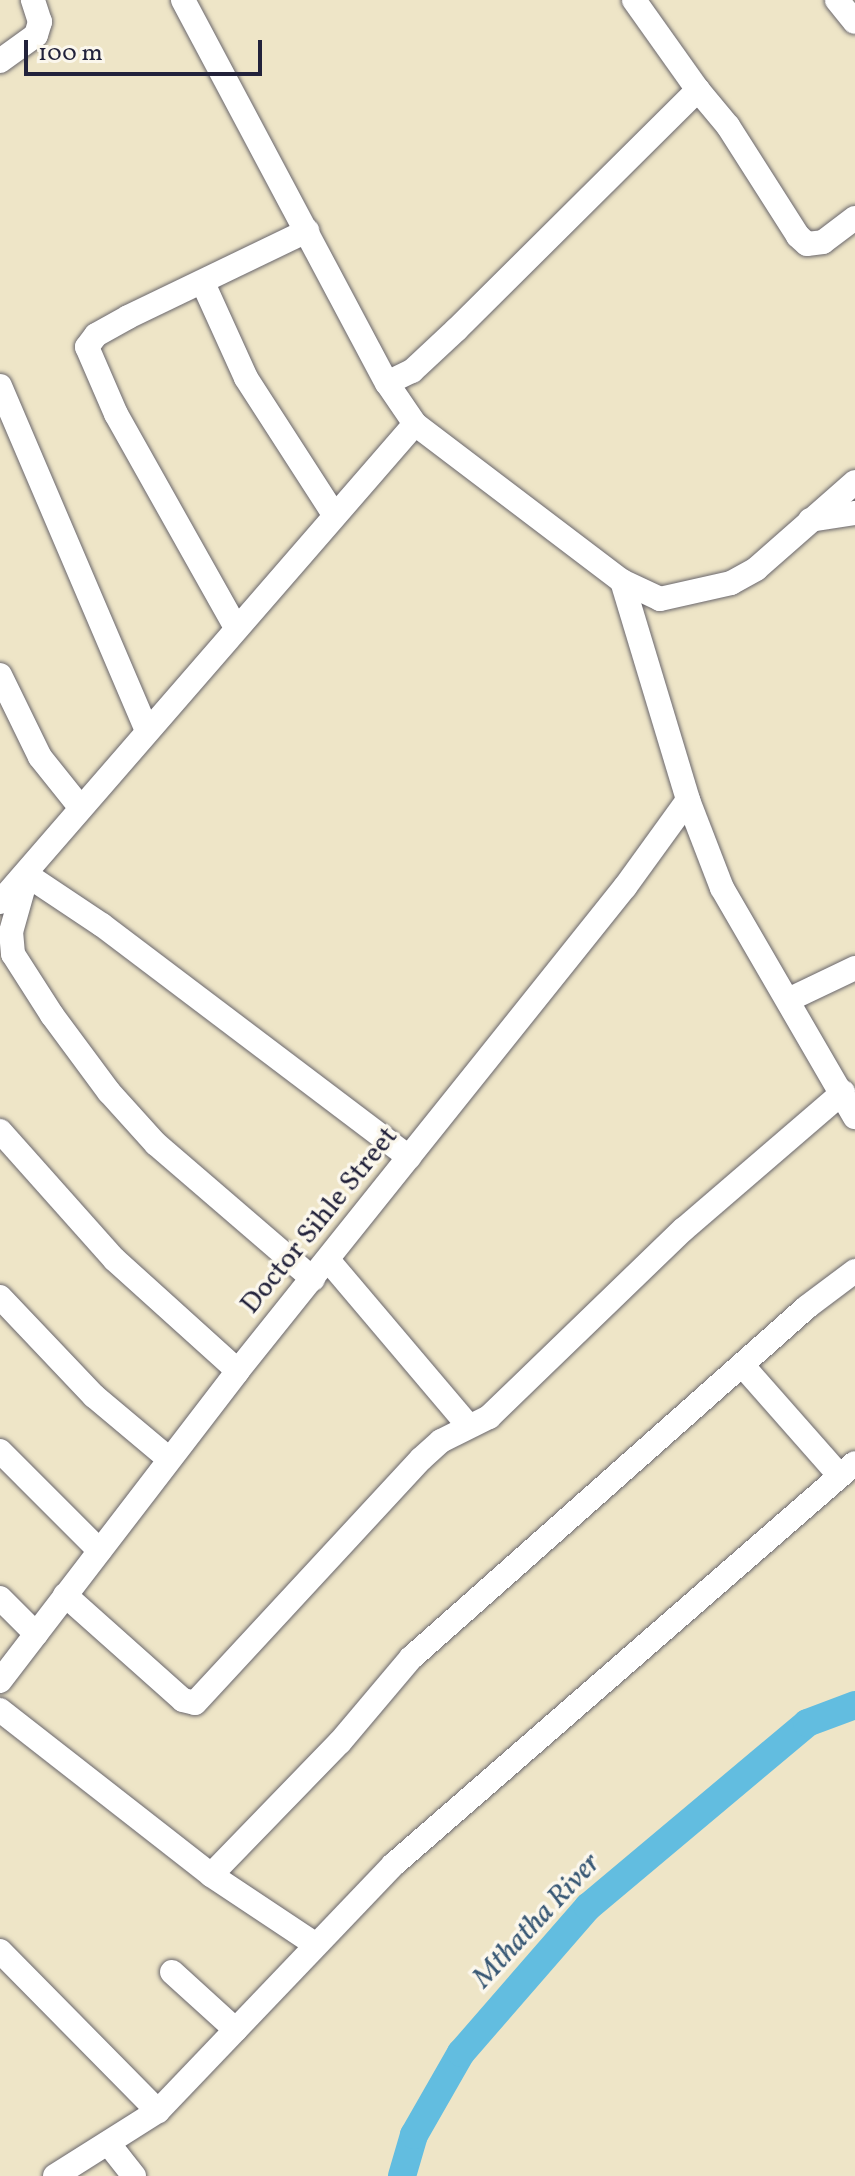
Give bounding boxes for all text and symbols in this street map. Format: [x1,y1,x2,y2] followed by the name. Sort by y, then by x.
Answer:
[28,24,266,74] scale bar
[38,37,103,71] text: 100 m
[234,1121,406,1321] street label: Doctor Sihle Street
[465,1846,609,1996] water label: Mthatha River

